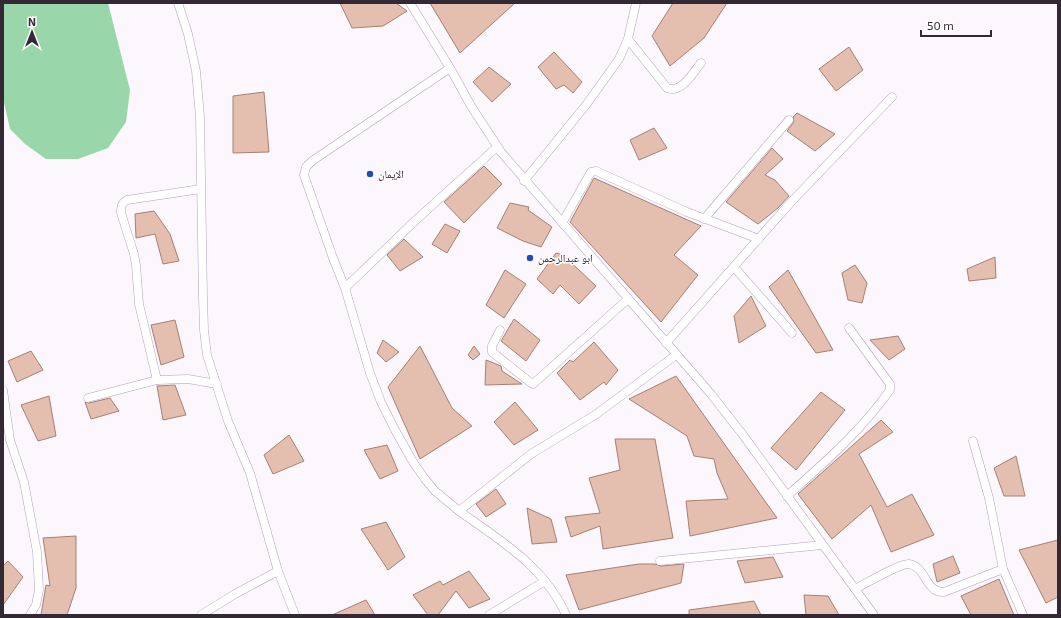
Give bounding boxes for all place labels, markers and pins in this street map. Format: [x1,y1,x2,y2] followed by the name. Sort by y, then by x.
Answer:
[378,167,404,181] place label: الإيمان
[365,169,375,179] marker: الإيمان
[538,251,593,265] place label: ابو عبدالرحمن
[525,253,535,263] marker: ابو عبدالرحمن

